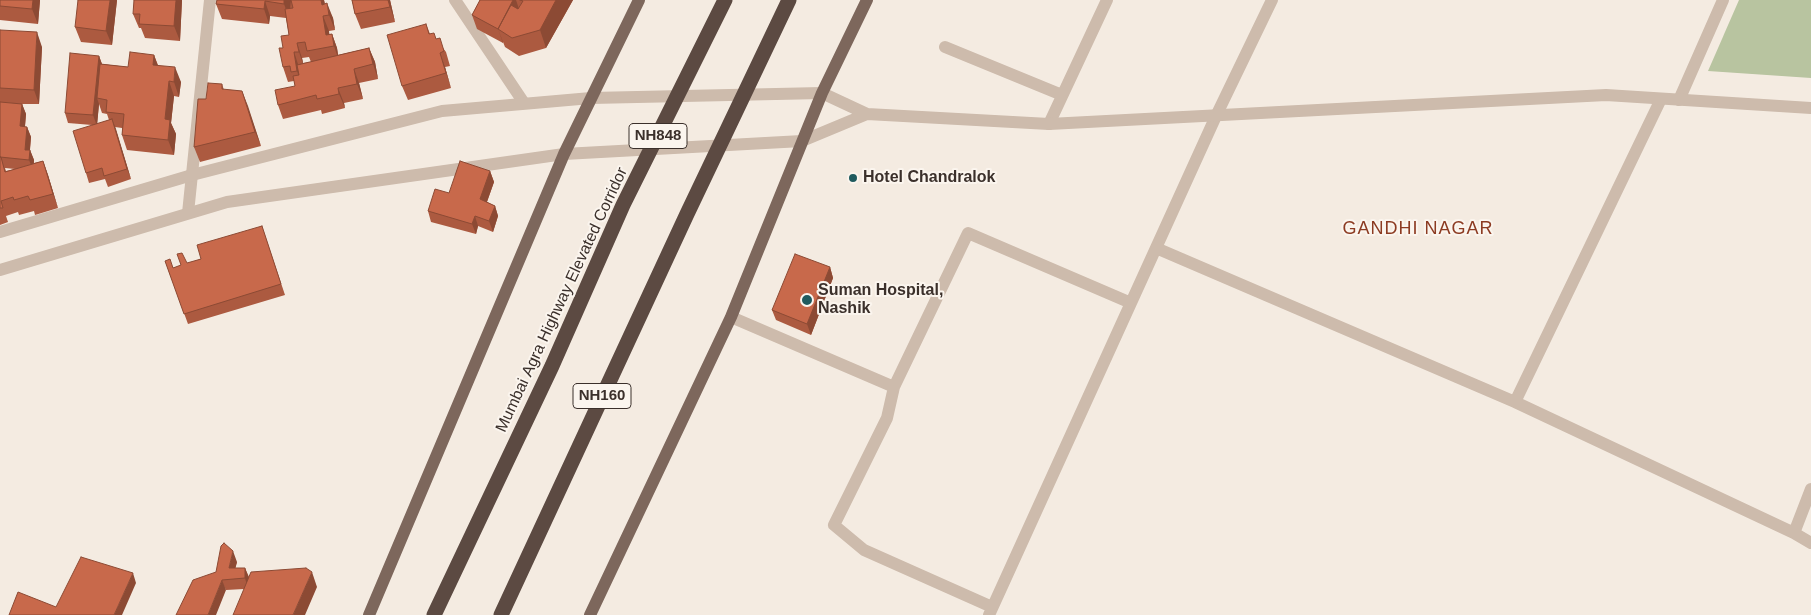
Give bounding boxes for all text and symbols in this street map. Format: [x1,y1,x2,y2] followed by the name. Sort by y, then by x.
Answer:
[629,124,687,148] road number: NH848
[492,165,632,435] street label: Mumbai Agra Highway Elevated Corridor
[863,168,995,188] place label: Hotel Chandralok
[847,172,859,184] marker: Hotel Chandralok
[1341,218,1495,240] district label: GANDHI NAGAR
[818,281,943,319] place label: Suman Hospital, Nashik
[800,293,814,307] marker: Suman Hospital, Nashik
[573,384,631,408] road number: NH160

